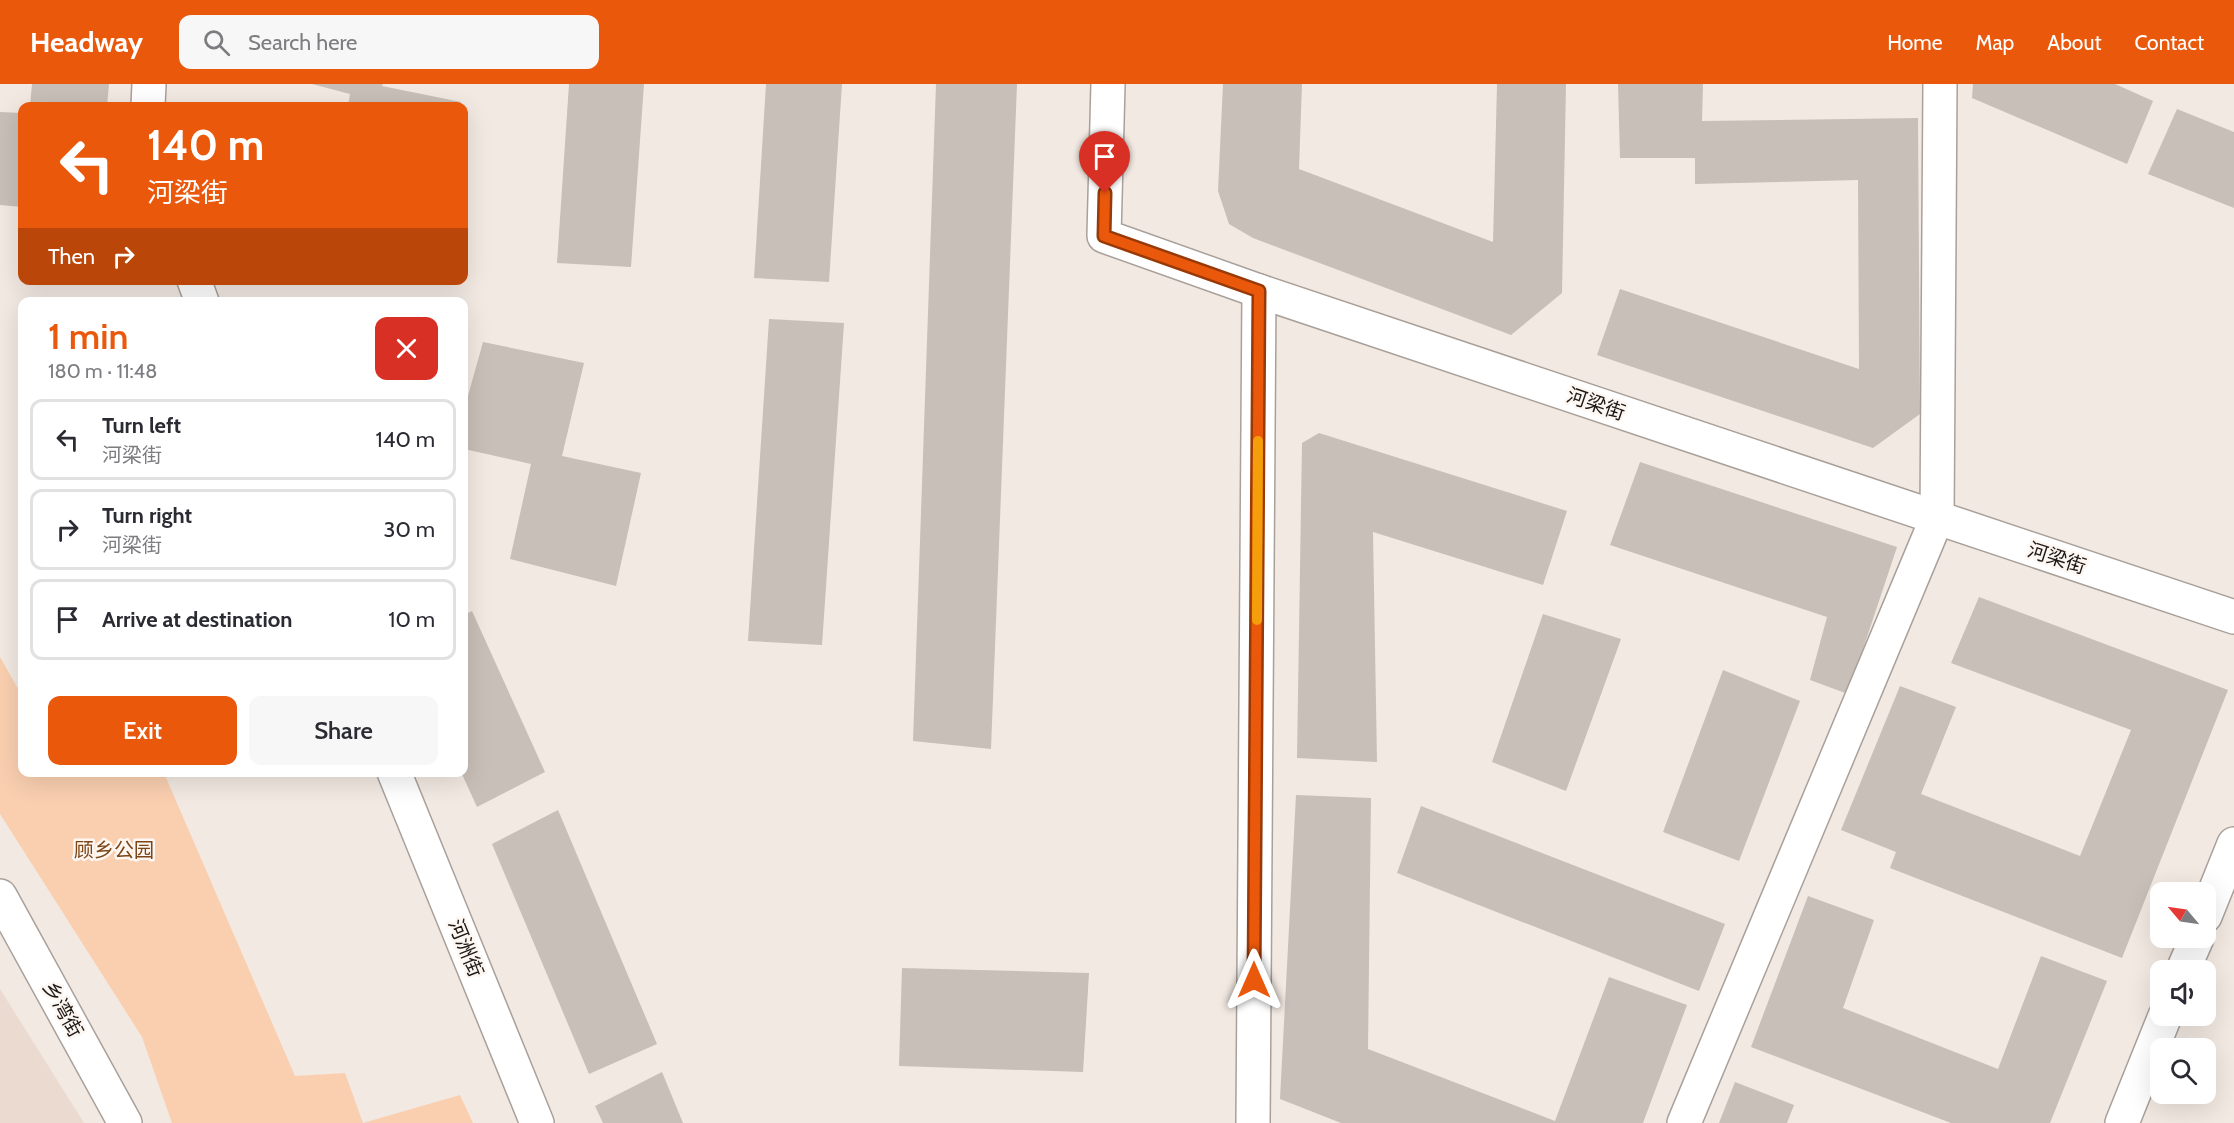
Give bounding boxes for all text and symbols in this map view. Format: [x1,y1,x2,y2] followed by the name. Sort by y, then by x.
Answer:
[179,15,599,69] search box
[30,25,143,59] text: Headway
[200,26,233,59] icon: search
[248,29,357,56] text: Search here
[1887,30,1943,55] text: Home
[1976,30,2014,55] text: Map
[2047,30,2101,55] text: About
[2134,30,2204,55] text: Contact
[147,119,264,171] text: 140 m
[48,126,126,204] icon: left
[1079,131,1130,193] pin
[1088,140,1121,173] icon: arrive
[147,176,228,209] text: 河梁街
[107,240,140,273] icon: right
[48,243,95,270] text: Then
[48,314,128,358] text: 1 min
[375,317,438,380] button: close
[48,359,157,383] text: 180 m · 11:48
[1564,383,1628,425] street label: 河梁街
[102,412,181,439] text: Turn left
[51,423,84,456] icon: left
[376,426,435,453] text: 140 m
[102,443,162,467] text: 河梁街
[102,502,192,529] text: Turn right
[51,513,84,546] icon: right
[383,516,435,543] text: 30 m
[102,533,162,557] text: 河梁街
[2025,537,2089,579] street label: 河梁街
[51,603,84,636] icon: arrive
[102,606,292,633] text: Arrive at destination
[388,606,435,633] text: 10 m
[48,696,237,765] button: Exit
[249,696,438,765] button: Share
[74,838,154,862] park label: 顾乡公园
[2150,882,2216,948] north arrow
[2150,882,2216,1104] map controls
[444,916,488,980] street label: 河洲街
[1222,948,1286,1012] position arrow
[2150,960,2216,1026] button: sound
[38,977,88,1041] street label: 乡湾街
[2150,1038,2216,1104] button: search

